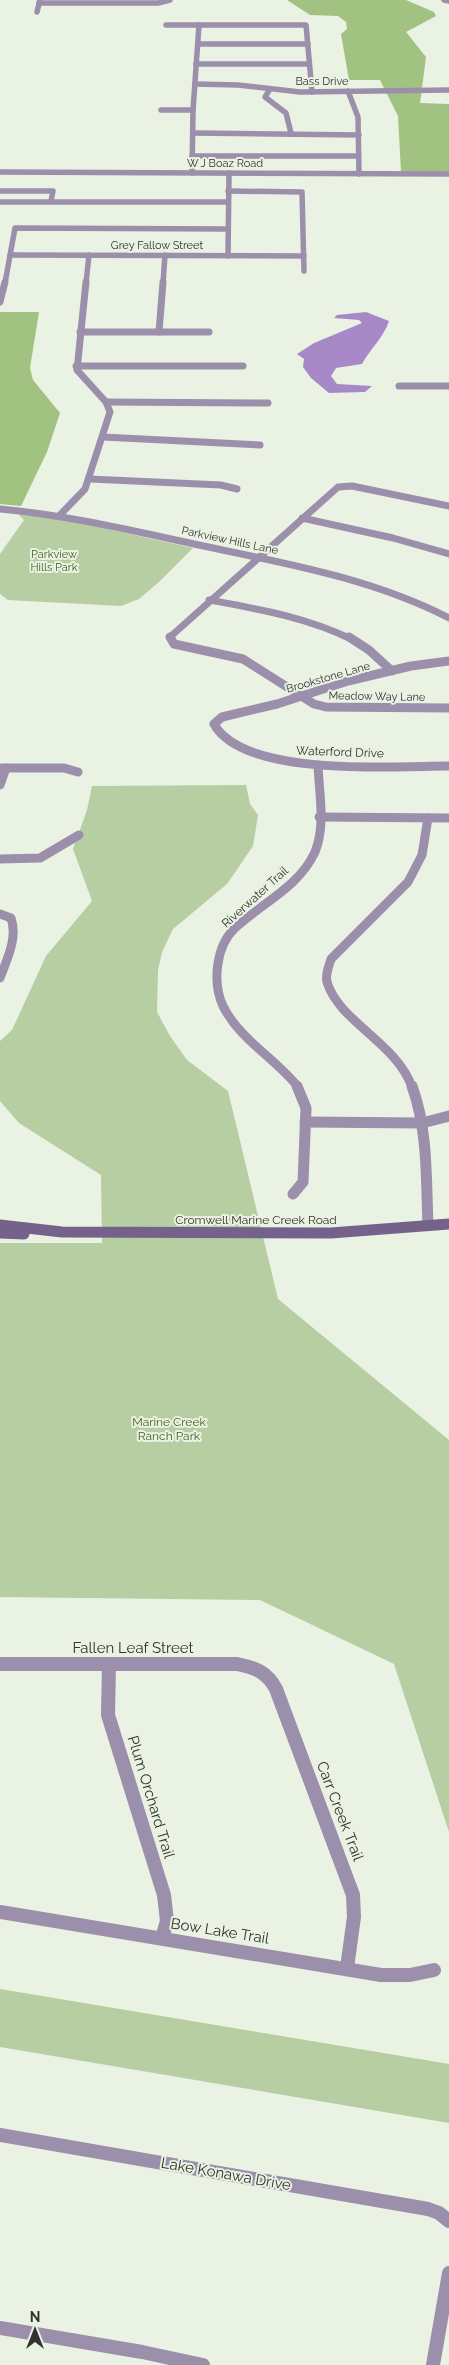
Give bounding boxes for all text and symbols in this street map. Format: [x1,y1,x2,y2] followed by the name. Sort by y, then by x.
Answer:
[296,75,349,88] street label: Bass Drive
[187,157,263,170] street label: W J Boaz Road
[111,239,203,252] street label: Grey Fallow Street
[180,524,280,557] street label: Parkview Hills Lane
[30,548,78,574] park label: Parkview Hills Park
[285,659,372,696] street label: Brookstone Lane
[329,689,426,704] street label: Meadow Way Lane
[296,743,384,761] street label: Waterford Drive
[219,863,292,930] street label: Riverwater Trail
[175,1213,337,1227] street label: Cromwell Marine Creek Road
[132,1415,206,1443] park label: Marine Creek Ranch Park
[72,1639,194,1657] street label: Fallen Leaf Street
[124,1733,179,1862] street label: Plum Orchard Trail
[313,1759,368,1864] street label: Carr Creek Trail
[169,1914,271,1948] street label: Bow Lake Trail
[160,2154,293,2194] street label: Lake Konawa Drive
[10,2305,60,2355] north arrow
[30,2309,40,2325] text: N

